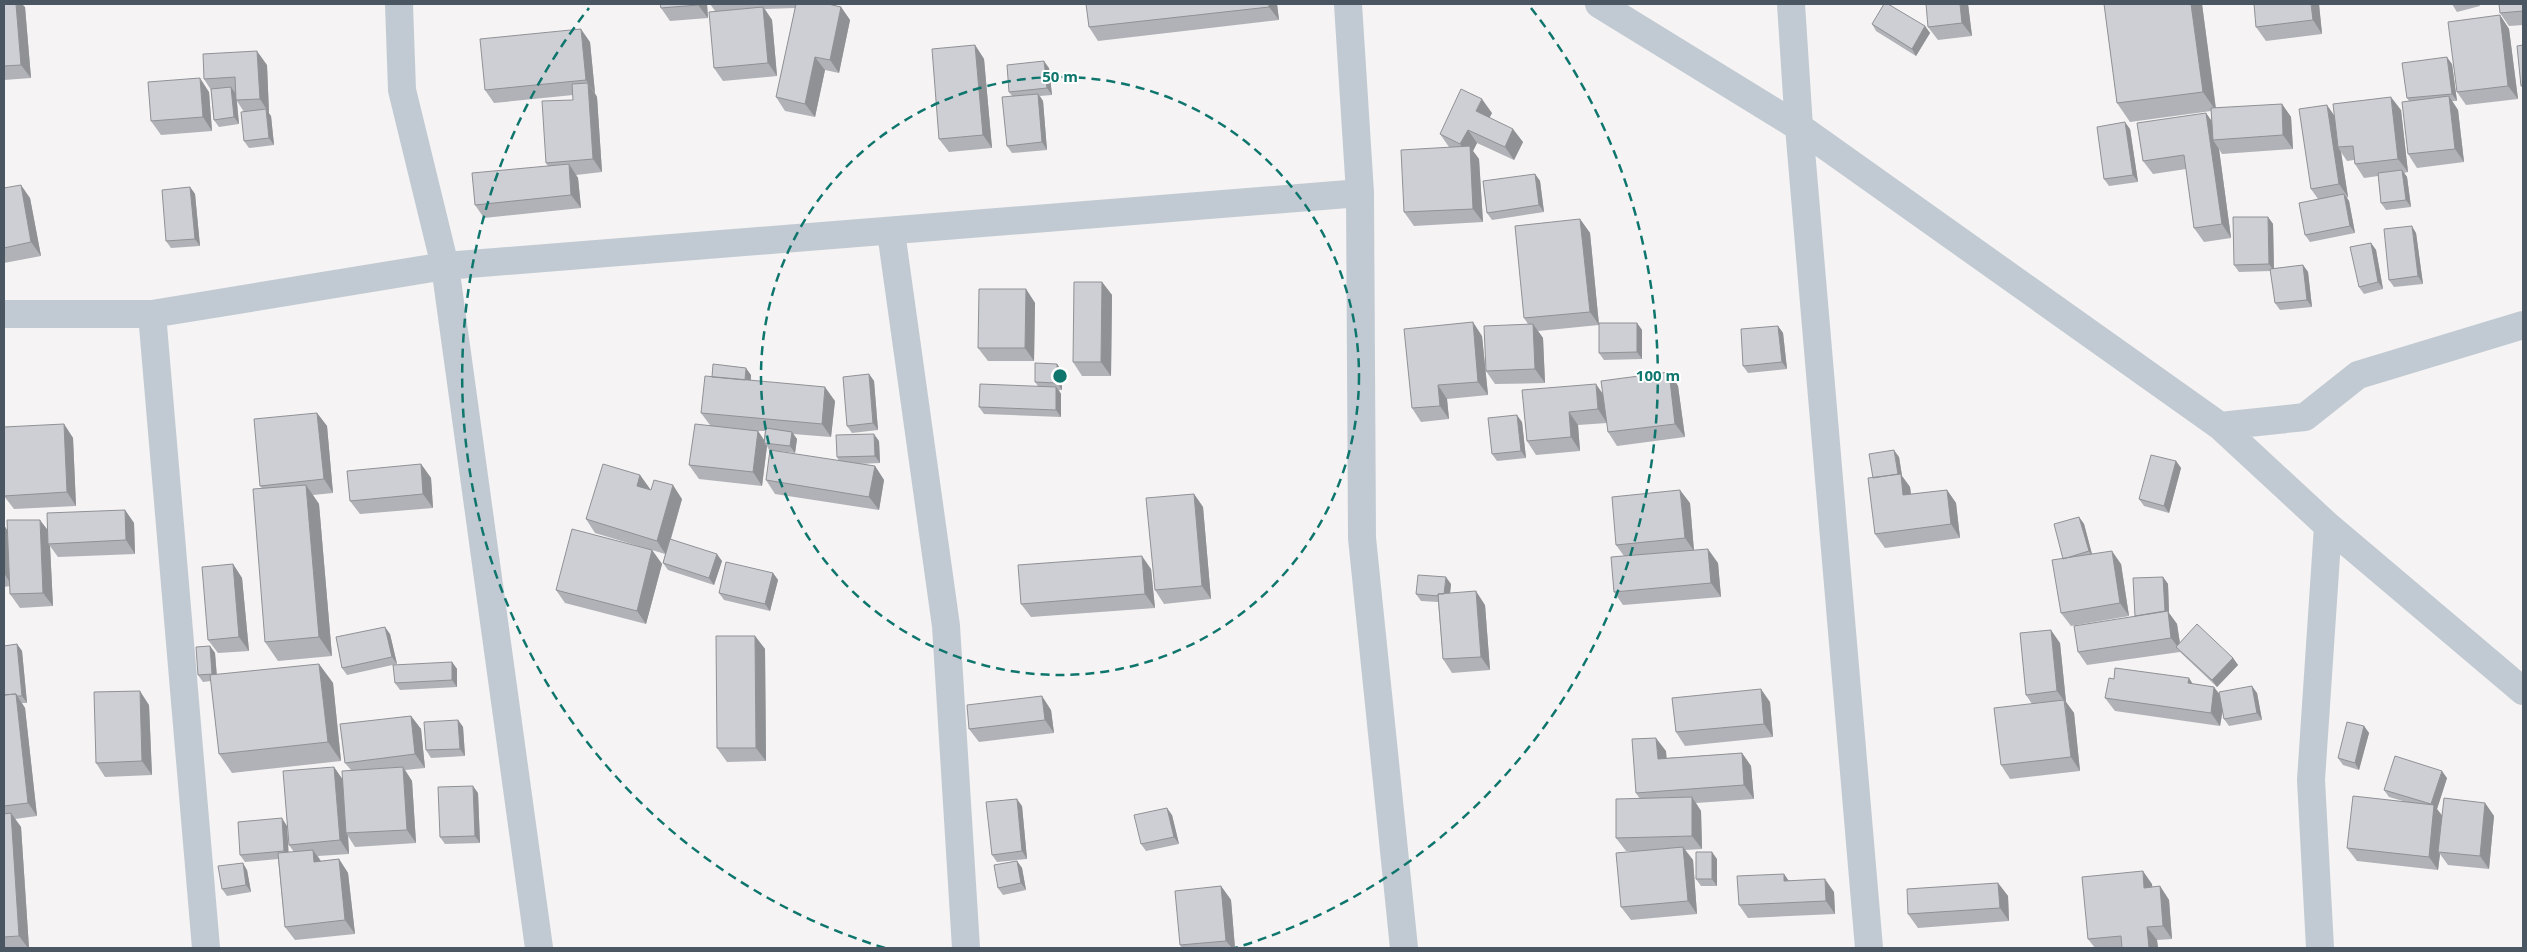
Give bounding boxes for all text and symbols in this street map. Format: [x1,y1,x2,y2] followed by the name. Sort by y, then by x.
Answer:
[1042,66,1078,86] text: 50 m
[1636,365,1680,385] text: 100 m
[1051,367,1069,385] centre of rings

